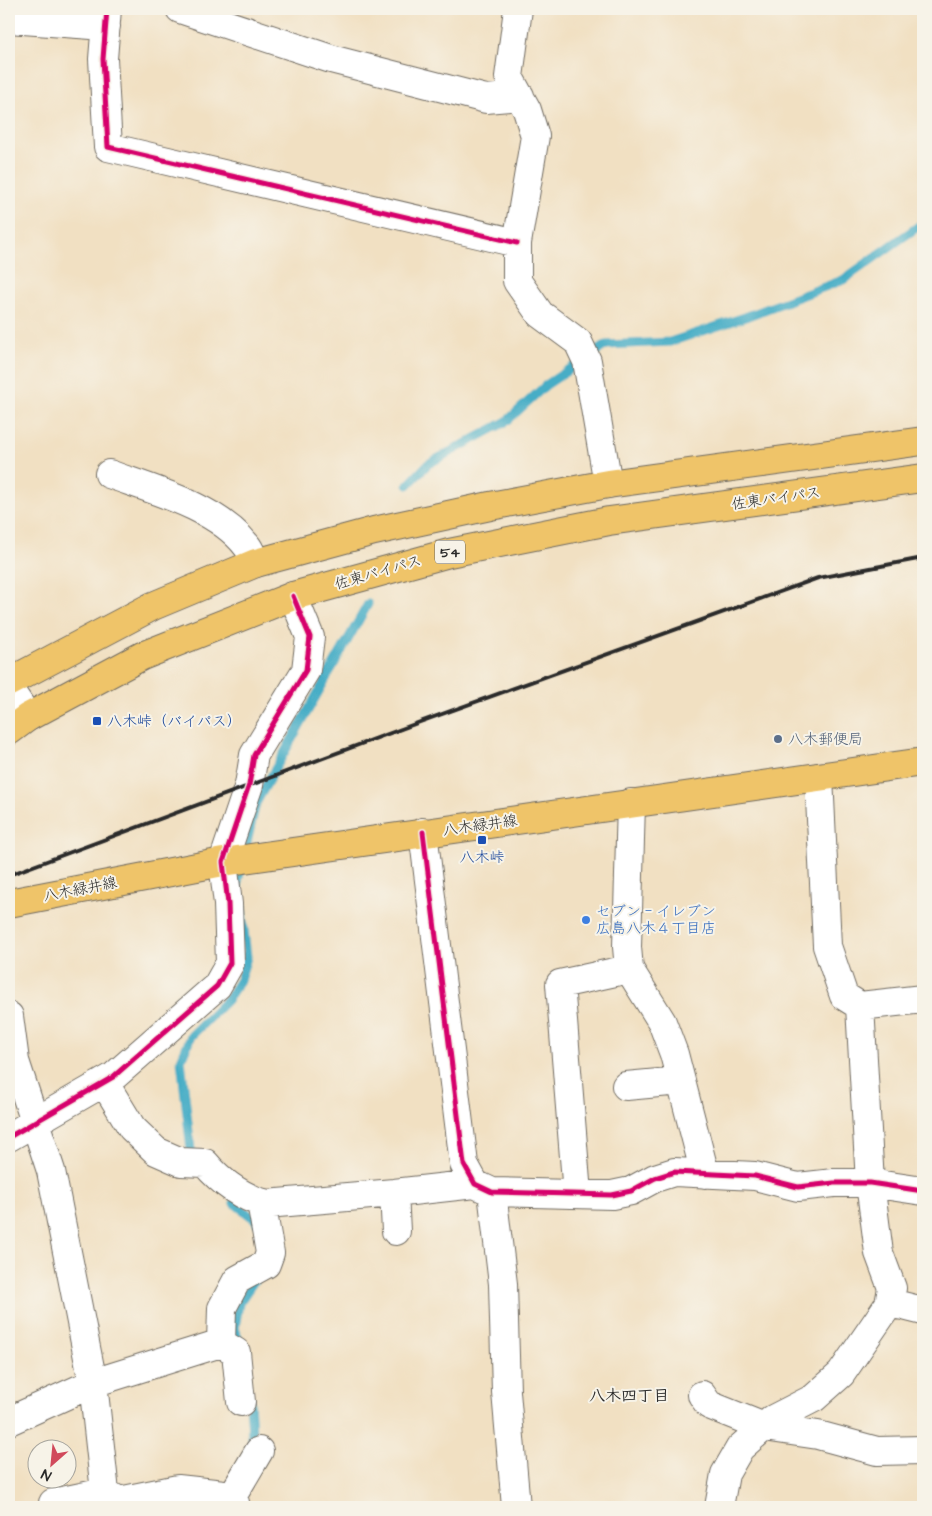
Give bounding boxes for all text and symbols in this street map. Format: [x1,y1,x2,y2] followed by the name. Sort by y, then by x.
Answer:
[730,482,822,515] street label: 佐東バイパス
[435,540,465,564] road number: 54
[332,550,424,595] street label: 佐東バイパス
[107,711,242,732] place label: 八木峠（バイパス）
[91,715,103,727] marker: 八木峠（バイパス）
[788,729,863,750] place label: 八木郵便局
[772,733,784,745] marker: 八木郵便局
[441,810,519,841] street label: 八木緑井線
[476,834,488,846] marker: 八木峠
[459,847,505,868] place label: 八木峠
[41,872,119,907] street label: 八木緑井線
[596,901,716,939] place label: セブン‐イレブン 広島八木４丁目店
[580,914,592,926] marker: セブン‐イレブン 広島八木４丁目店
[589,1385,669,1407] district label: 八木四丁目
[28,1438,78,1488] north arrow
[38,1464,55,1486] text: N

